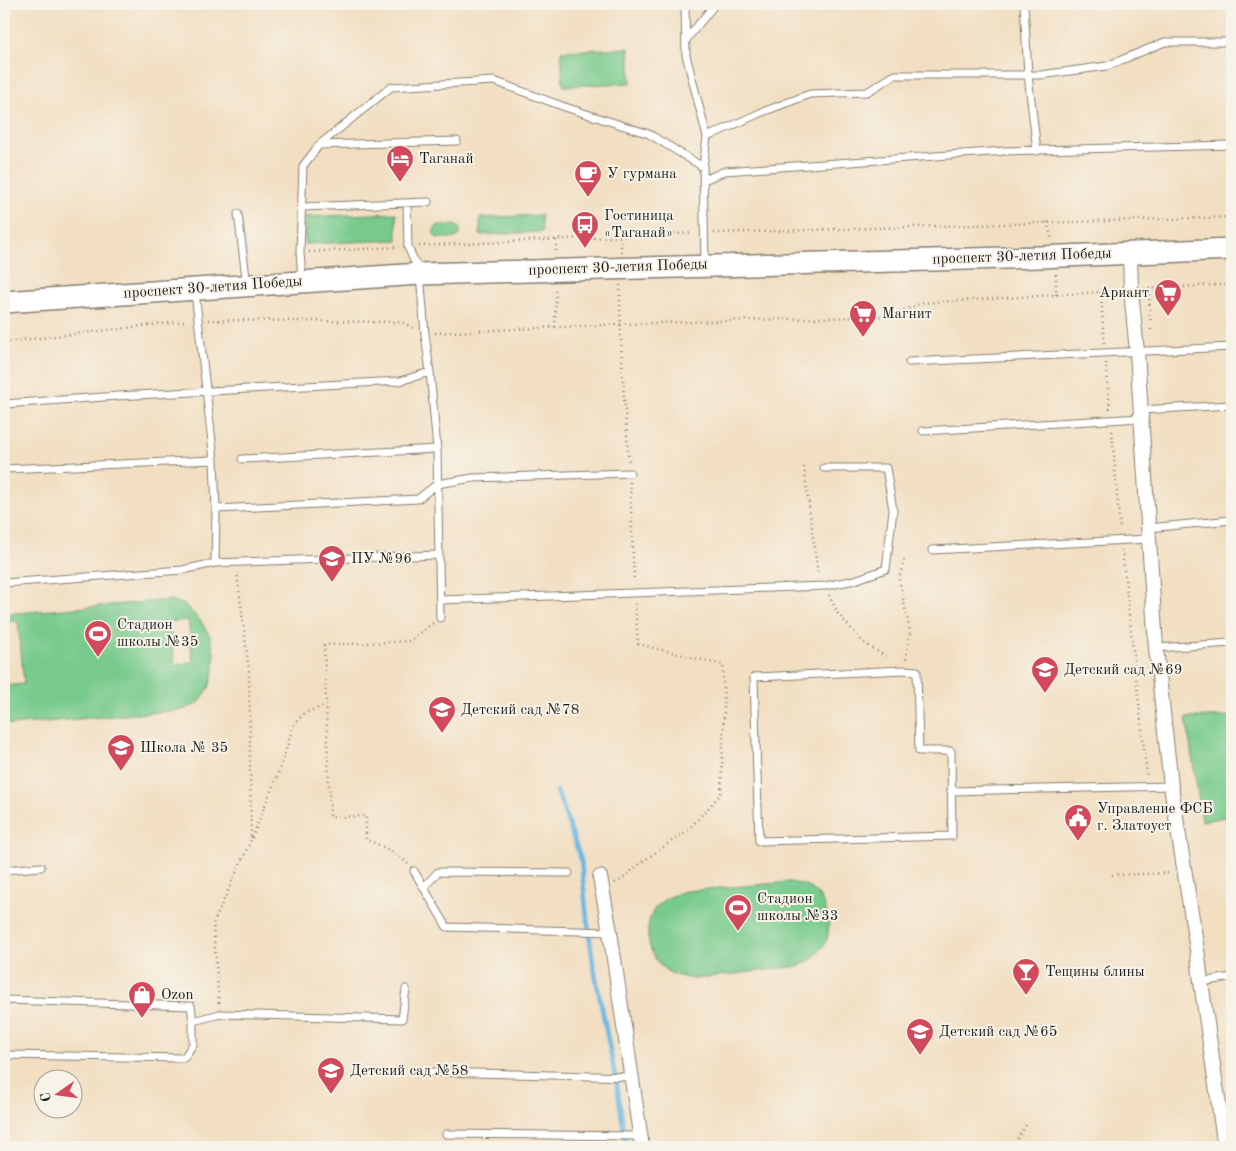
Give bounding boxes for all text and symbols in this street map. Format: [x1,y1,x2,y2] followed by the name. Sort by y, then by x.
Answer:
[385,144,415,183] hotel icon: Таганай
[419,152,474,167] place label: Таганай
[573,159,603,198] cafe icon: У гурмана
[607,167,677,182] place label: У гурмана
[604,209,674,241] place label: Гостиница «Таганай»
[570,210,600,249] bus stop icon: Гостиница «Таганай»
[932,246,1112,268] street label: проспект 30-летия Победы
[528,257,708,279] street label: проспект 30-летия Победы
[123,274,303,302] street label: проспект 30-летия Победы
[1153,278,1183,317] supermarket icon: Ариант
[1099,286,1149,301] place label: Ариант
[848,299,878,338] supermarket icon: Магнит
[882,307,932,322] place label: Магнит
[317,544,347,583] school or university icon: ПУ №96
[351,552,412,567] place label: ПУ №96
[117,618,198,650] place label: Стадион школы №35
[83,619,113,658] sports icon: Стадион школы №35
[1030,655,1060,694] school or university icon: Детский сад №69
[1064,663,1182,678] place label: Детский сад №69
[427,695,457,734] school or university icon: Детский сад №78
[461,703,579,718] place label: Детский сад №78
[106,733,136,772] school or university icon: Школа № 35
[140,741,228,756] place label: Школа № 35
[1097,802,1213,834] place label: Управление ФСБ г. Златоуст
[1063,803,1093,842] public building icon: Управление ФСБ г. Златоуст
[757,892,838,924] place label: Стадион школы №33
[723,893,753,932] sports icon: Стадион школы №33
[1011,957,1041,996] bar icon: Тещины блины
[1045,965,1145,980] place label: Тещины блины
[127,980,157,1019] shop icon: Ozon
[161,988,194,1003] place label: Ozon
[905,1017,935,1056] school or university icon: Детский сад №65
[939,1025,1057,1040] place label: Детский сад №65
[316,1056,346,1095] school or university icon: Детский сад №58
[350,1064,468,1079] place label: Детский сад №58
[32,1068,82,1118] north arrow
[38,1091,54,1103] text: С

